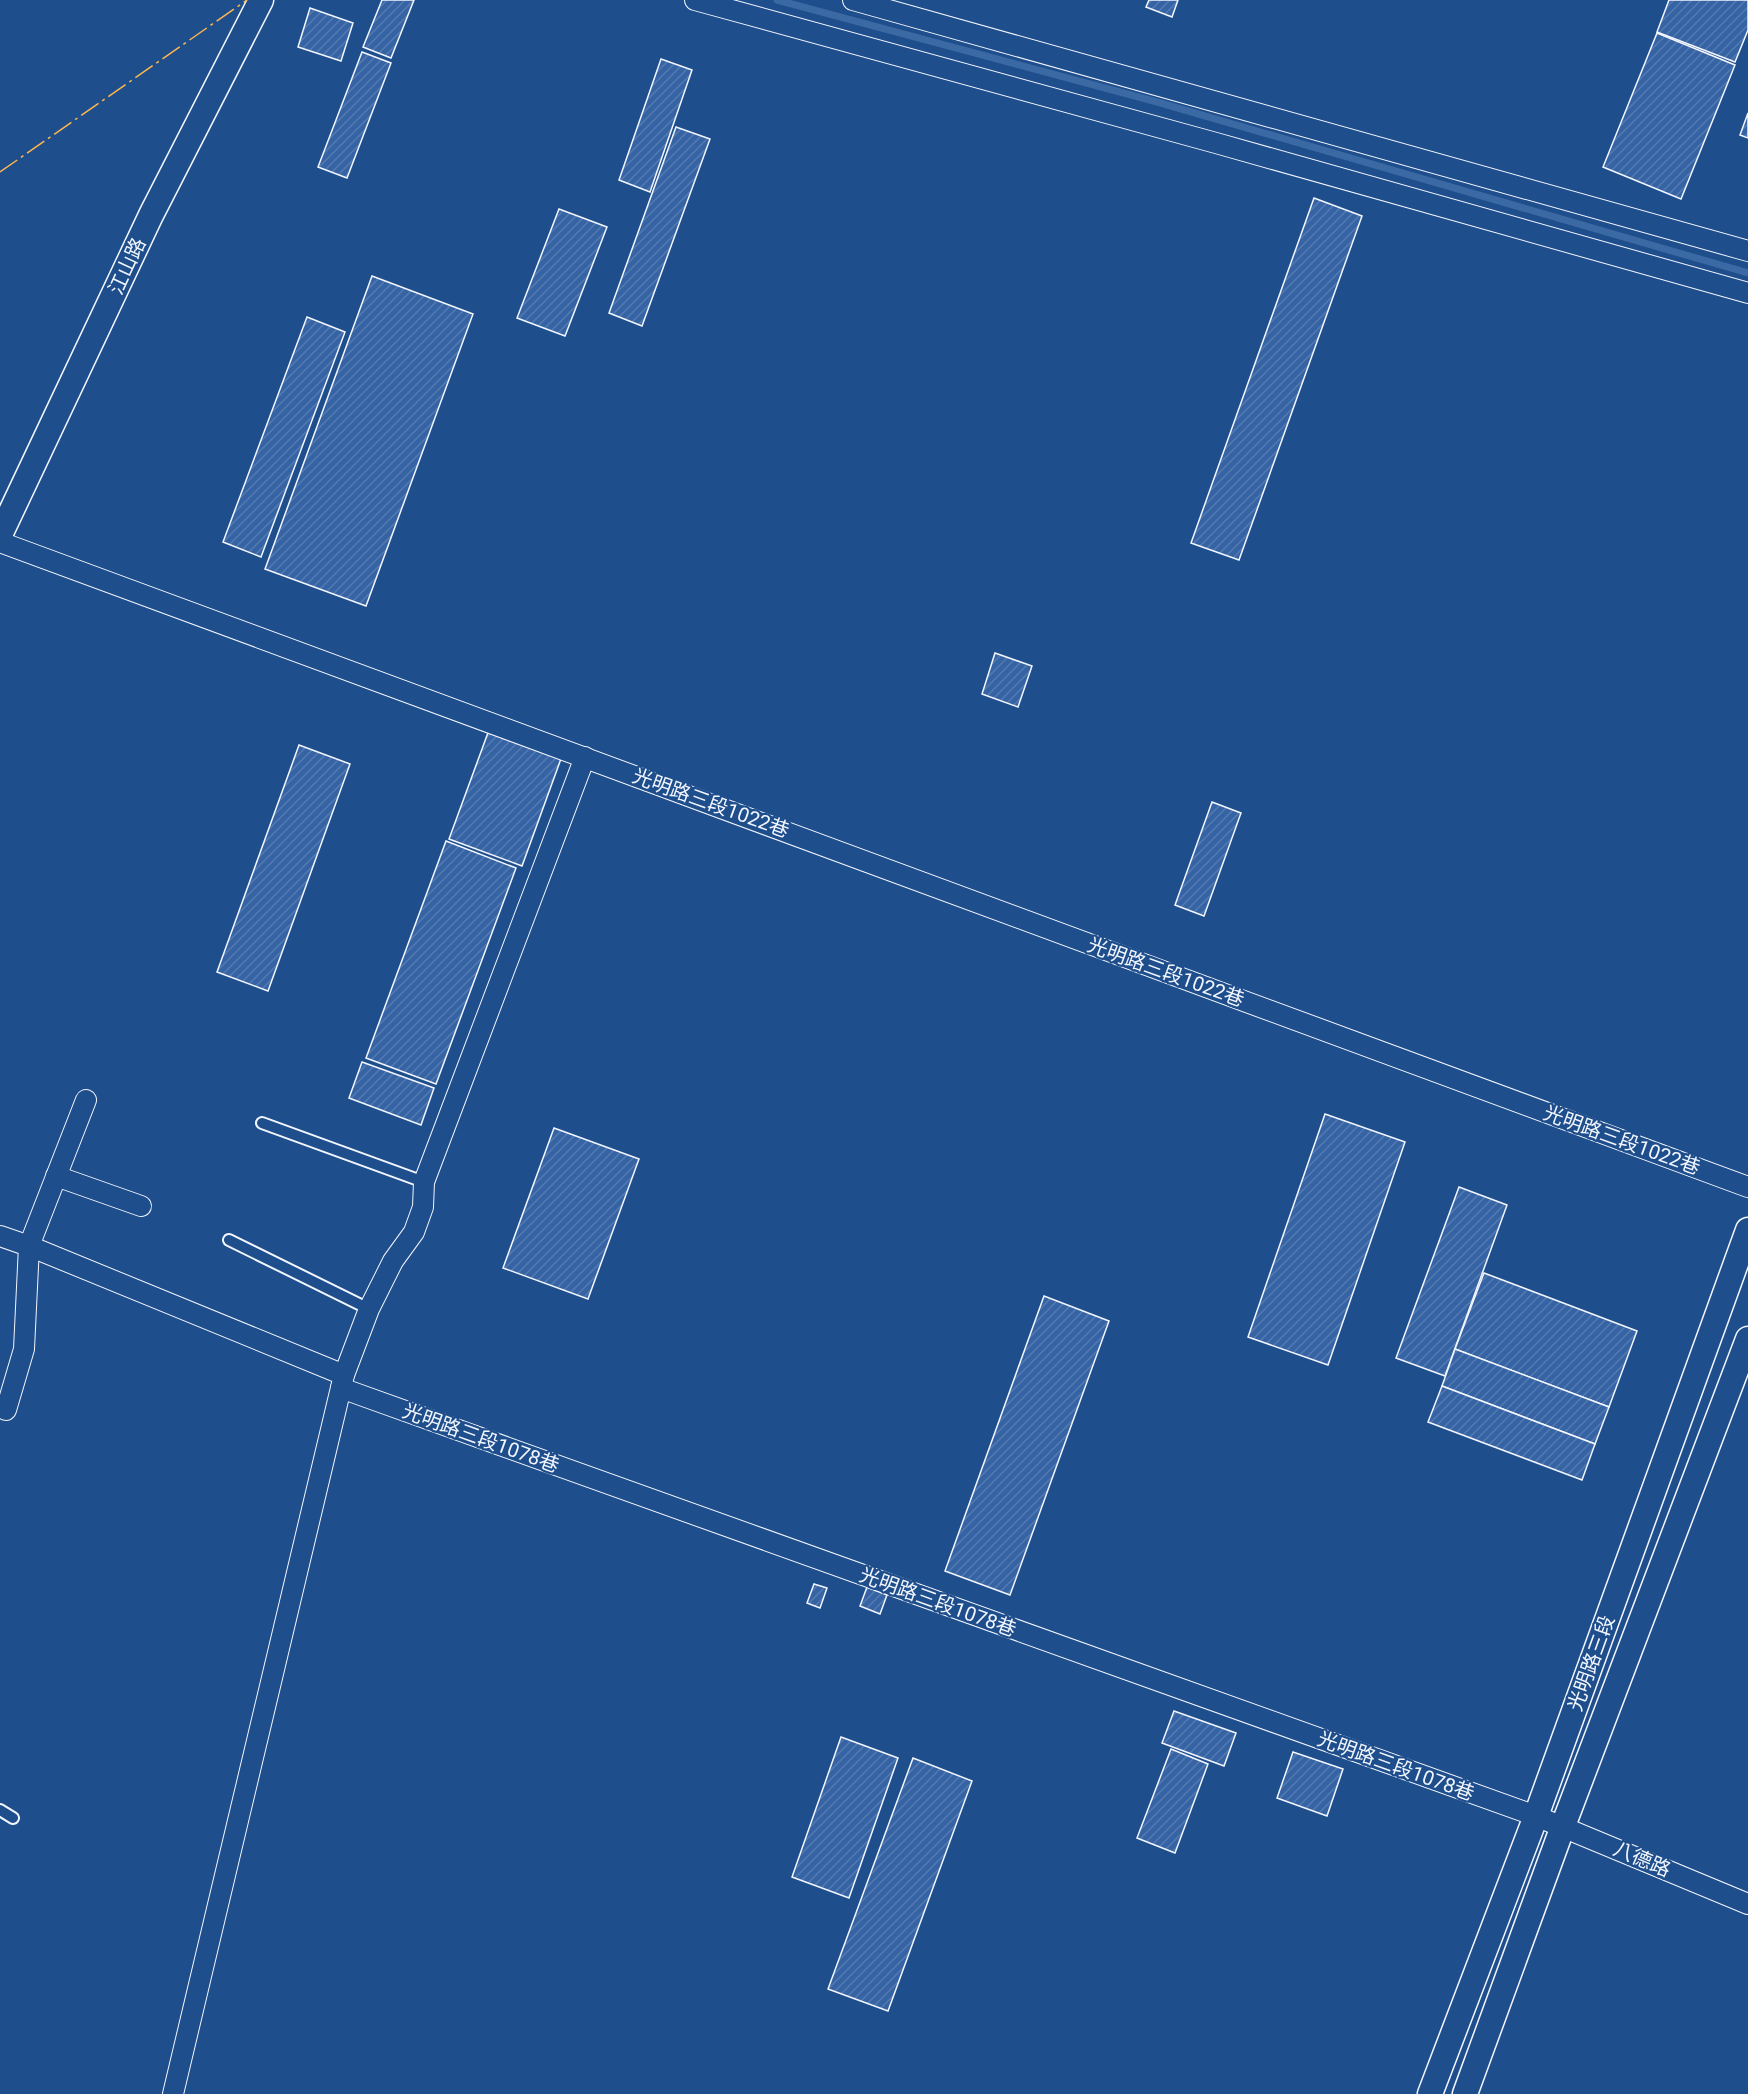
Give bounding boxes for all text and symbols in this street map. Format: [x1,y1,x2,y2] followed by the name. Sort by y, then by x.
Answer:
[103,234,151,298] street label: 江山路
[629,764,793,842] street label: 光明路三段1022巷
[1084,933,1248,1011] street label: 光明路三段1022巷
[1540,1101,1704,1179] street label: 光明路三段1022巷
[399,1399,563,1477] street label: 光明路三段1078巷
[856,1563,1020,1641] street label: 光明路三段1078巷
[1563,1612,1619,1714] street label: 光明路三段
[1314,1727,1478,1805] street label: 光明路三段1078巷
[1610,1836,1674,1882] street label: 八德路

